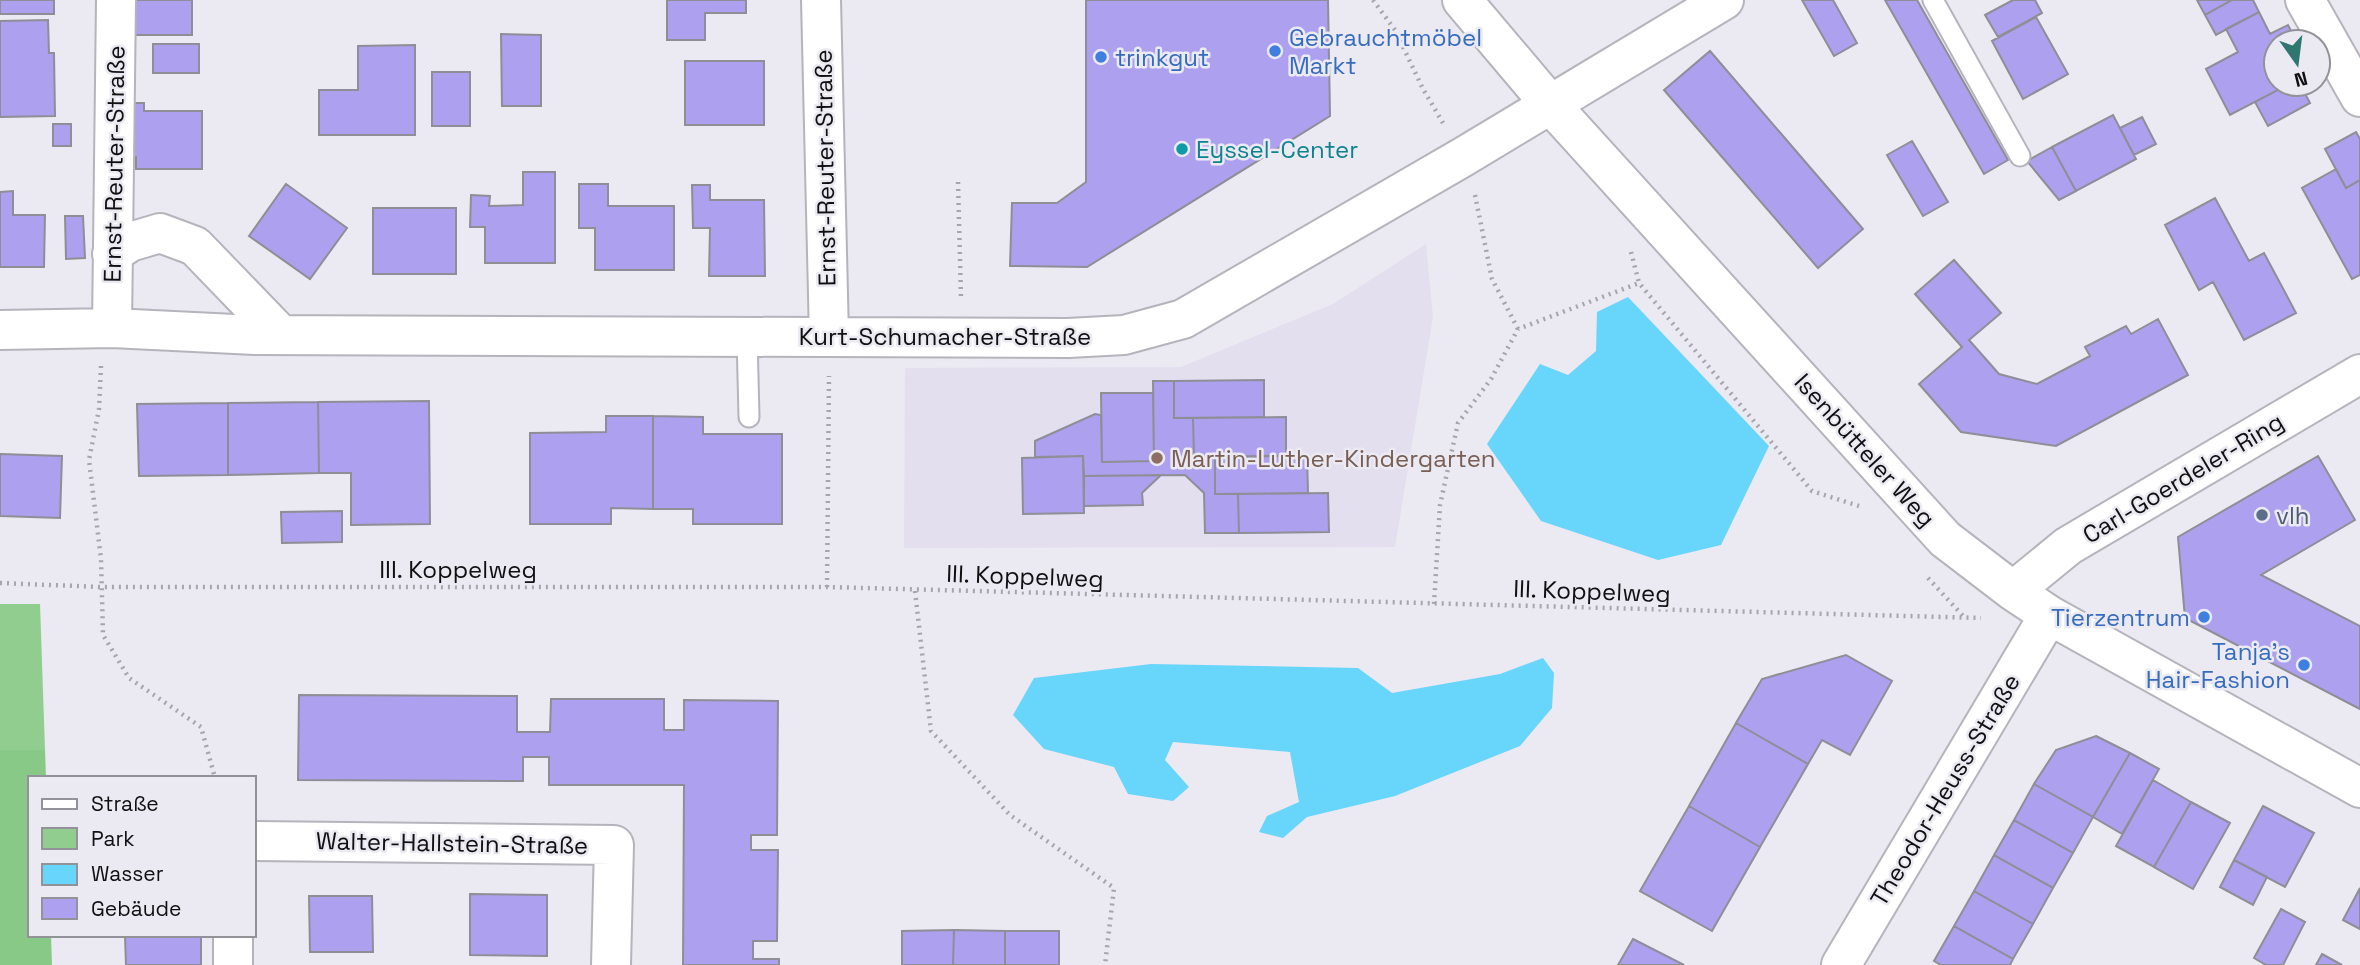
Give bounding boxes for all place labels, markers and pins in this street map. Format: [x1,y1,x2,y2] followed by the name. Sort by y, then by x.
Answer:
[1289,22,1482,81] place label: Gebrauchtmöbel Markt
[1115,42,1209,73] place label: trinkgut
[1267,43,1283,59] marker: Gebrauchtmöbel Markt
[1093,49,1109,65] marker: trinkgut
[1196,134,1358,165] place label: Eyssel-Center
[1174,141,1190,157] marker: Eyssel-Center
[1171,443,1496,474] place label: Martin-Luther-Kindergarten
[1149,450,1165,466] marker: Martin-Luther-Kindergarten
[2276,500,2310,531] place label: vlh
[2254,507,2270,523] marker: vlh
[2051,602,2190,633] place label: Tierzentrum
[2196,609,2212,625] marker: Tierzentrum
[2146,636,2290,695] place label: Tanja's Hair-Fashion
[2296,657,2312,673] marker: Tanja's Hair-Fashion

